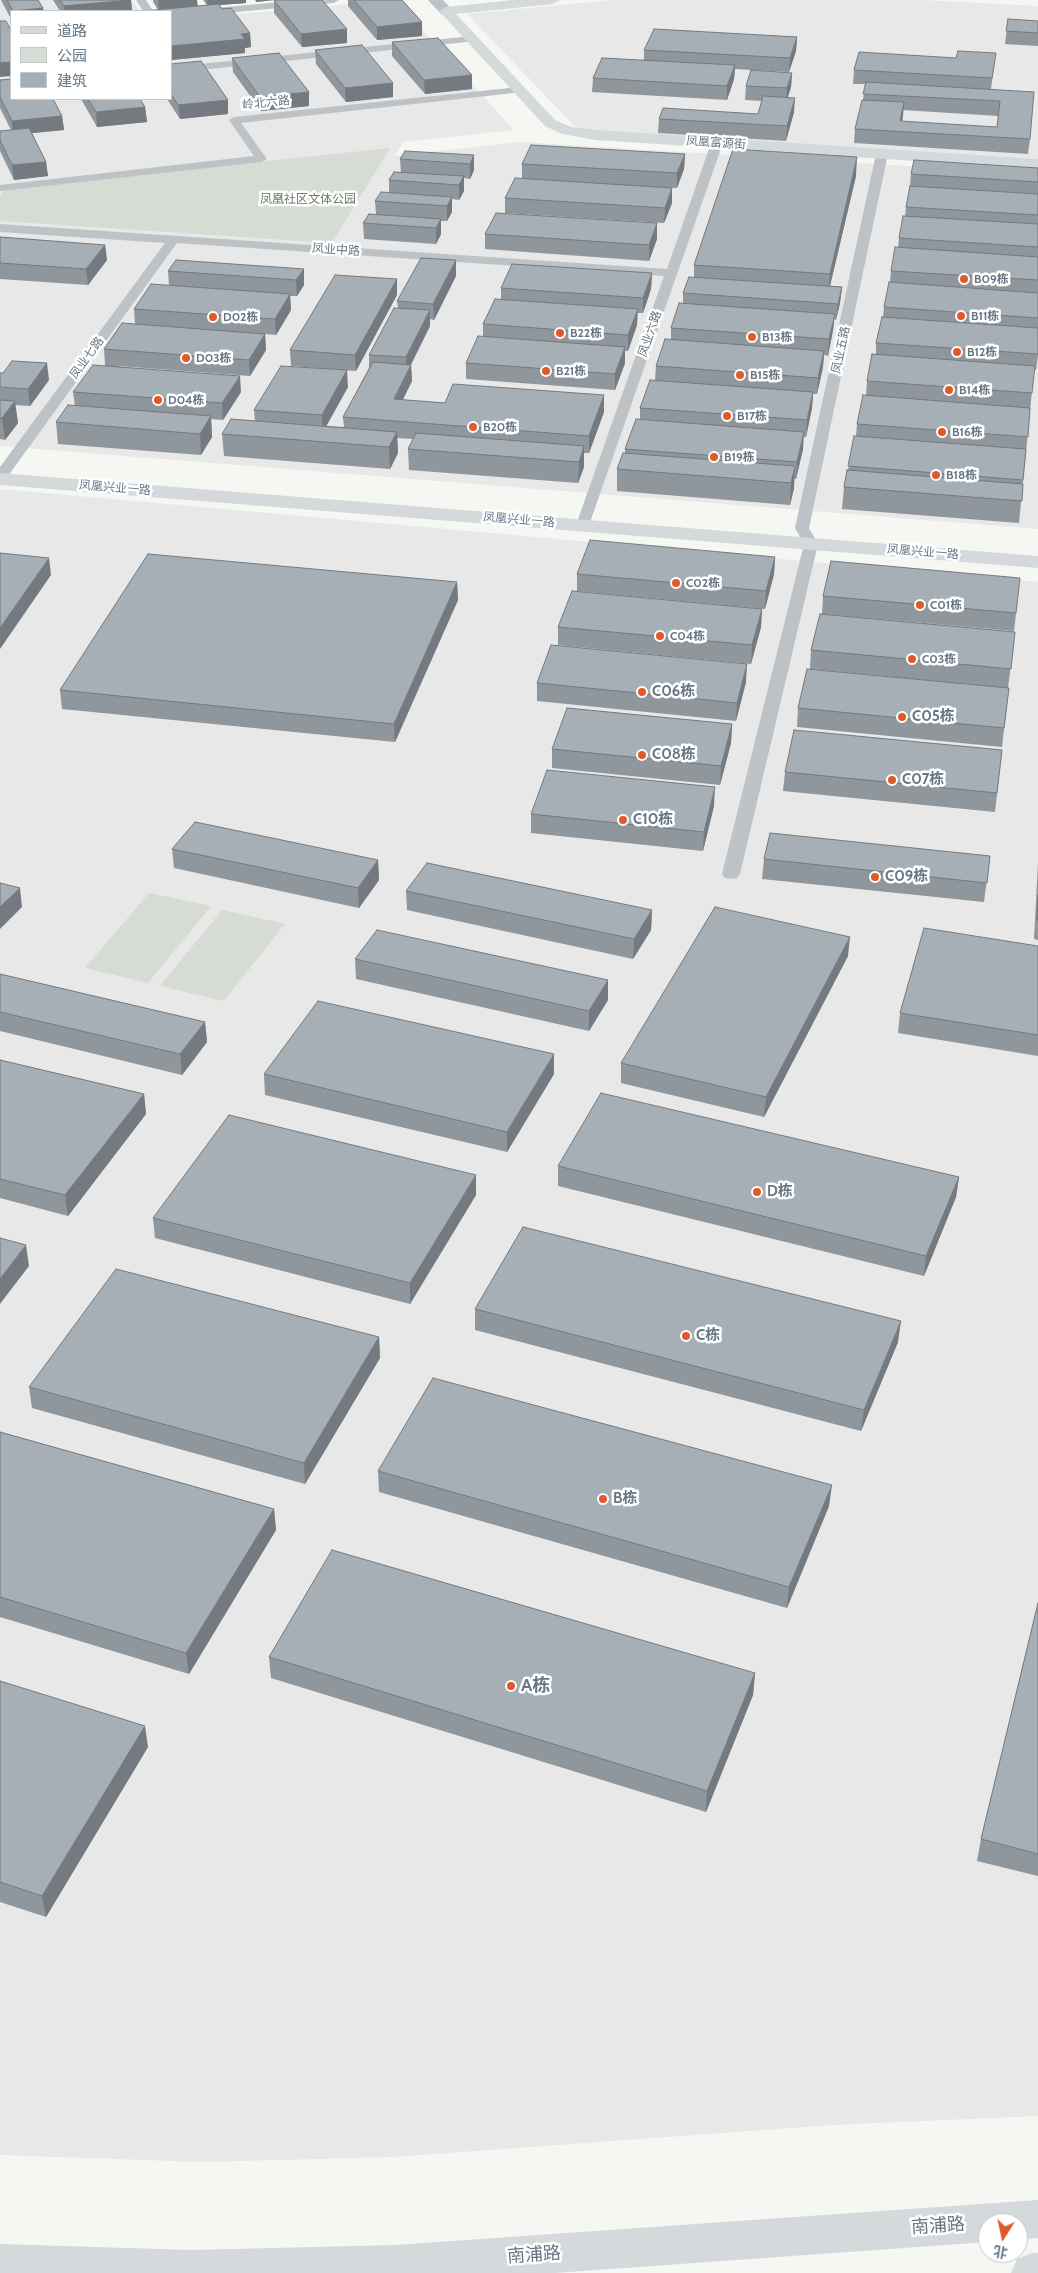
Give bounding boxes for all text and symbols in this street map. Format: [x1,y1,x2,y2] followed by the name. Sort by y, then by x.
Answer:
[10,10,172,100] legend
[57,22,87,40] text: 道路
[57,47,87,65] text: 公园
[57,72,87,90] text: 建筑
[241,93,291,113] street label: 岭北六路
[686,134,746,152] street label: 凤凰富源街
[260,192,356,206] park label: 凤凰社区文体公园
[312,241,360,259] street label: 凤业中路
[974,272,1009,286] place label: B09栋
[958,273,970,285] marker: B09栋
[635,309,665,359] street label: 凤业六路
[971,309,999,323] place label: B11栋
[223,310,258,324] place label: D02栋
[955,310,967,322] marker: B11栋
[207,311,219,323] marker: D02栋
[829,325,853,375] street label: 凤业五路
[570,326,602,340] place label: B22栋
[554,327,566,339] marker: B22栋
[762,330,792,344] place label: B13栋
[746,331,758,343] marker: B13栋
[67,334,107,382] street label: 凤业七路
[967,345,997,359] place label: B12栋
[951,346,963,358] marker: B12栋
[196,351,232,365] place label: D03栋
[180,352,192,364] marker: D03栋
[556,364,586,378] place label: B21栋
[540,365,552,377] marker: B21栋
[750,368,780,382] place label: B15栋
[734,369,746,381] marker: B15栋
[959,383,990,397] place label: B14栋
[943,384,955,396] marker: B14栋
[168,393,205,407] place label: D04栋
[152,394,164,406] marker: D04栋
[737,409,767,423] place label: B17栋
[721,410,733,422] marker: B17栋
[483,420,517,434] place label: B20栋
[467,421,479,433] marker: B20栋
[952,425,983,439] place label: B16栋
[936,426,948,438] marker: B16栋
[724,450,755,464] place label: B19栋
[708,451,720,463] marker: B19栋
[946,468,977,482] place label: B18栋
[930,469,942,481] marker: B18栋
[79,478,151,498] street label: 凤凰兴业一路
[483,510,555,530] street label: 凤凰兴业一路
[887,542,959,562] street label: 凤凰兴业一路
[686,576,720,590] place label: C02栋
[670,577,682,589] marker: C02栋
[930,598,962,612] place label: C01栋
[914,599,926,611] marker: C01栋
[670,629,705,643] place label: C04栋
[654,630,666,642] marker: C04栋
[922,652,956,666] place label: C03栋
[906,653,918,665] marker: C03栋
[652,683,695,701] place label: C06栋
[636,686,648,698] marker: C06栋
[912,708,955,726] place label: C05栋
[896,711,908,723] marker: C05栋
[652,746,696,764] place label: C08栋
[636,749,648,761] marker: C08栋
[902,771,944,789] place label: C07栋
[886,774,898,786] marker: C07栋
[633,811,673,829] place label: C10栋
[617,814,629,826] marker: C10栋
[885,868,928,886] place label: C09栋
[869,871,881,883] marker: C09栋
[767,1183,793,1201] place label: D栋
[751,1186,763,1198] marker: D栋
[696,1327,720,1345] place label: C栋
[680,1330,692,1342] marker: C栋
[613,1490,637,1508] place label: B栋
[597,1493,609,1505] marker: B栋
[521,1675,550,1697] place label: A栋
[505,1680,517,1692] marker: A栋
[910,2213,966,2239] street label: 南浦路
[978,2213,1028,2263] north arrow
[506,2242,562,2268] street label: 南浦路
[992,2242,1009,2262] text: 北

